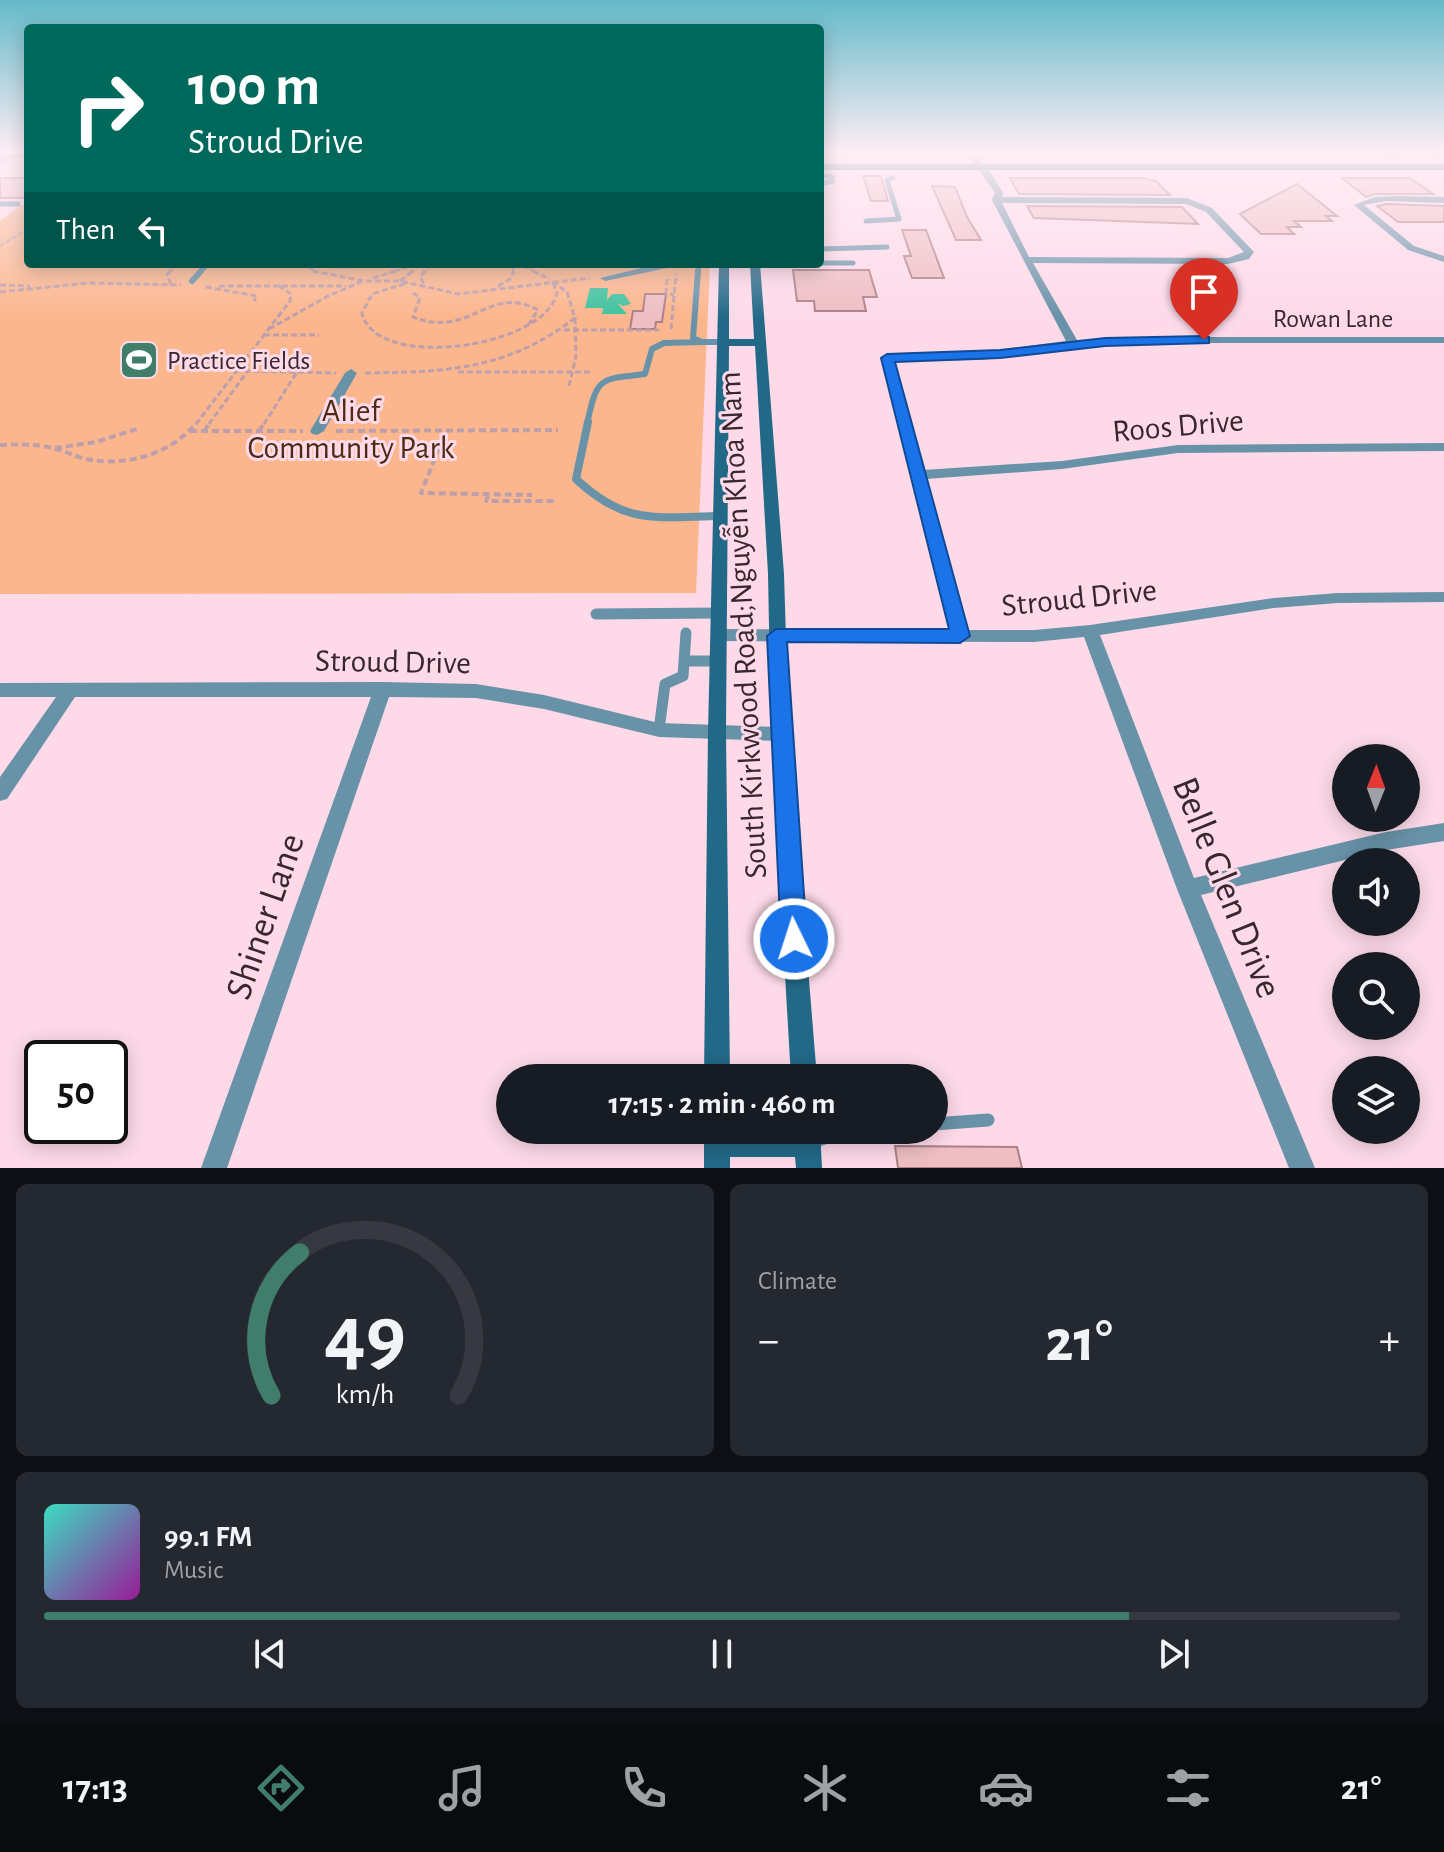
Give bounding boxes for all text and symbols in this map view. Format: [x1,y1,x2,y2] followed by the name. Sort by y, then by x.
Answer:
[56,56,160,160] icon: right
[188,59,320,115] text: 100 m
[188,124,364,160] text: Stroud Drive
[131,208,175,252] icon: left
[56,215,115,245] text: Then
[1170,258,1238,340] pin
[1182,270,1226,314] icon: arrive
[1273,306,1393,332] street label: Rowan Lane
[118,339,160,381] sports icon: Practice Fields
[167,348,310,374] place label: Practice Fields
[713,371,772,879] street label: South Kirkwood Road;Nguyễn Khoa Nam
[248,395,455,464] park label: Alief Community Park
[1111,404,1245,448] street label: Roos Drive
[1000,574,1158,622] street label: Stroud Drive
[315,645,471,679] street label: Stroud Drive
[1332,744,1420,832] north arrow
[1332,744,1420,1144] map controls
[1165,772,1288,1004] street label: Belle Glen Drive
[220,829,312,1004] street label: Shiner Lane
[1332,848,1420,936] button: sound
[752,897,836,981] position arrow
[1332,952,1420,1040] button: search
[24,1040,128,1144] speed limit sign: 50
[1332,1056,1420,1144] button: layers
[609,1089,835,1119] text: 17:15 · 2 min · 460 m
[758,1268,837,1294] text: Climate
[324,1295,406,1379] text: 49
[1045,1312,1113,1372] text: 21°
[758,1319,779,1363] text: −
[1379,1319,1400,1363] text: +
[336,1380,394,1409] text: km/h
[164,1522,252,1552] text: 99.1 FM
[164,1557,223,1583] text: Music
[248,1632,292,1676] icon: previous
[700,1632,744,1676] icon: pause
[1152,1632,1196,1676] icon: next
[253,1760,309,1816] icon: directions
[434,1760,490,1816] icon: music
[616,1760,672,1816] icon: phone
[797,1760,853,1816] icon: climate
[978,1760,1034,1816] icon: car
[1160,1760,1216,1816] icon: filters
[63,1770,128,1806] text: 17:13
[1341,1770,1381,1806] text: 21°

